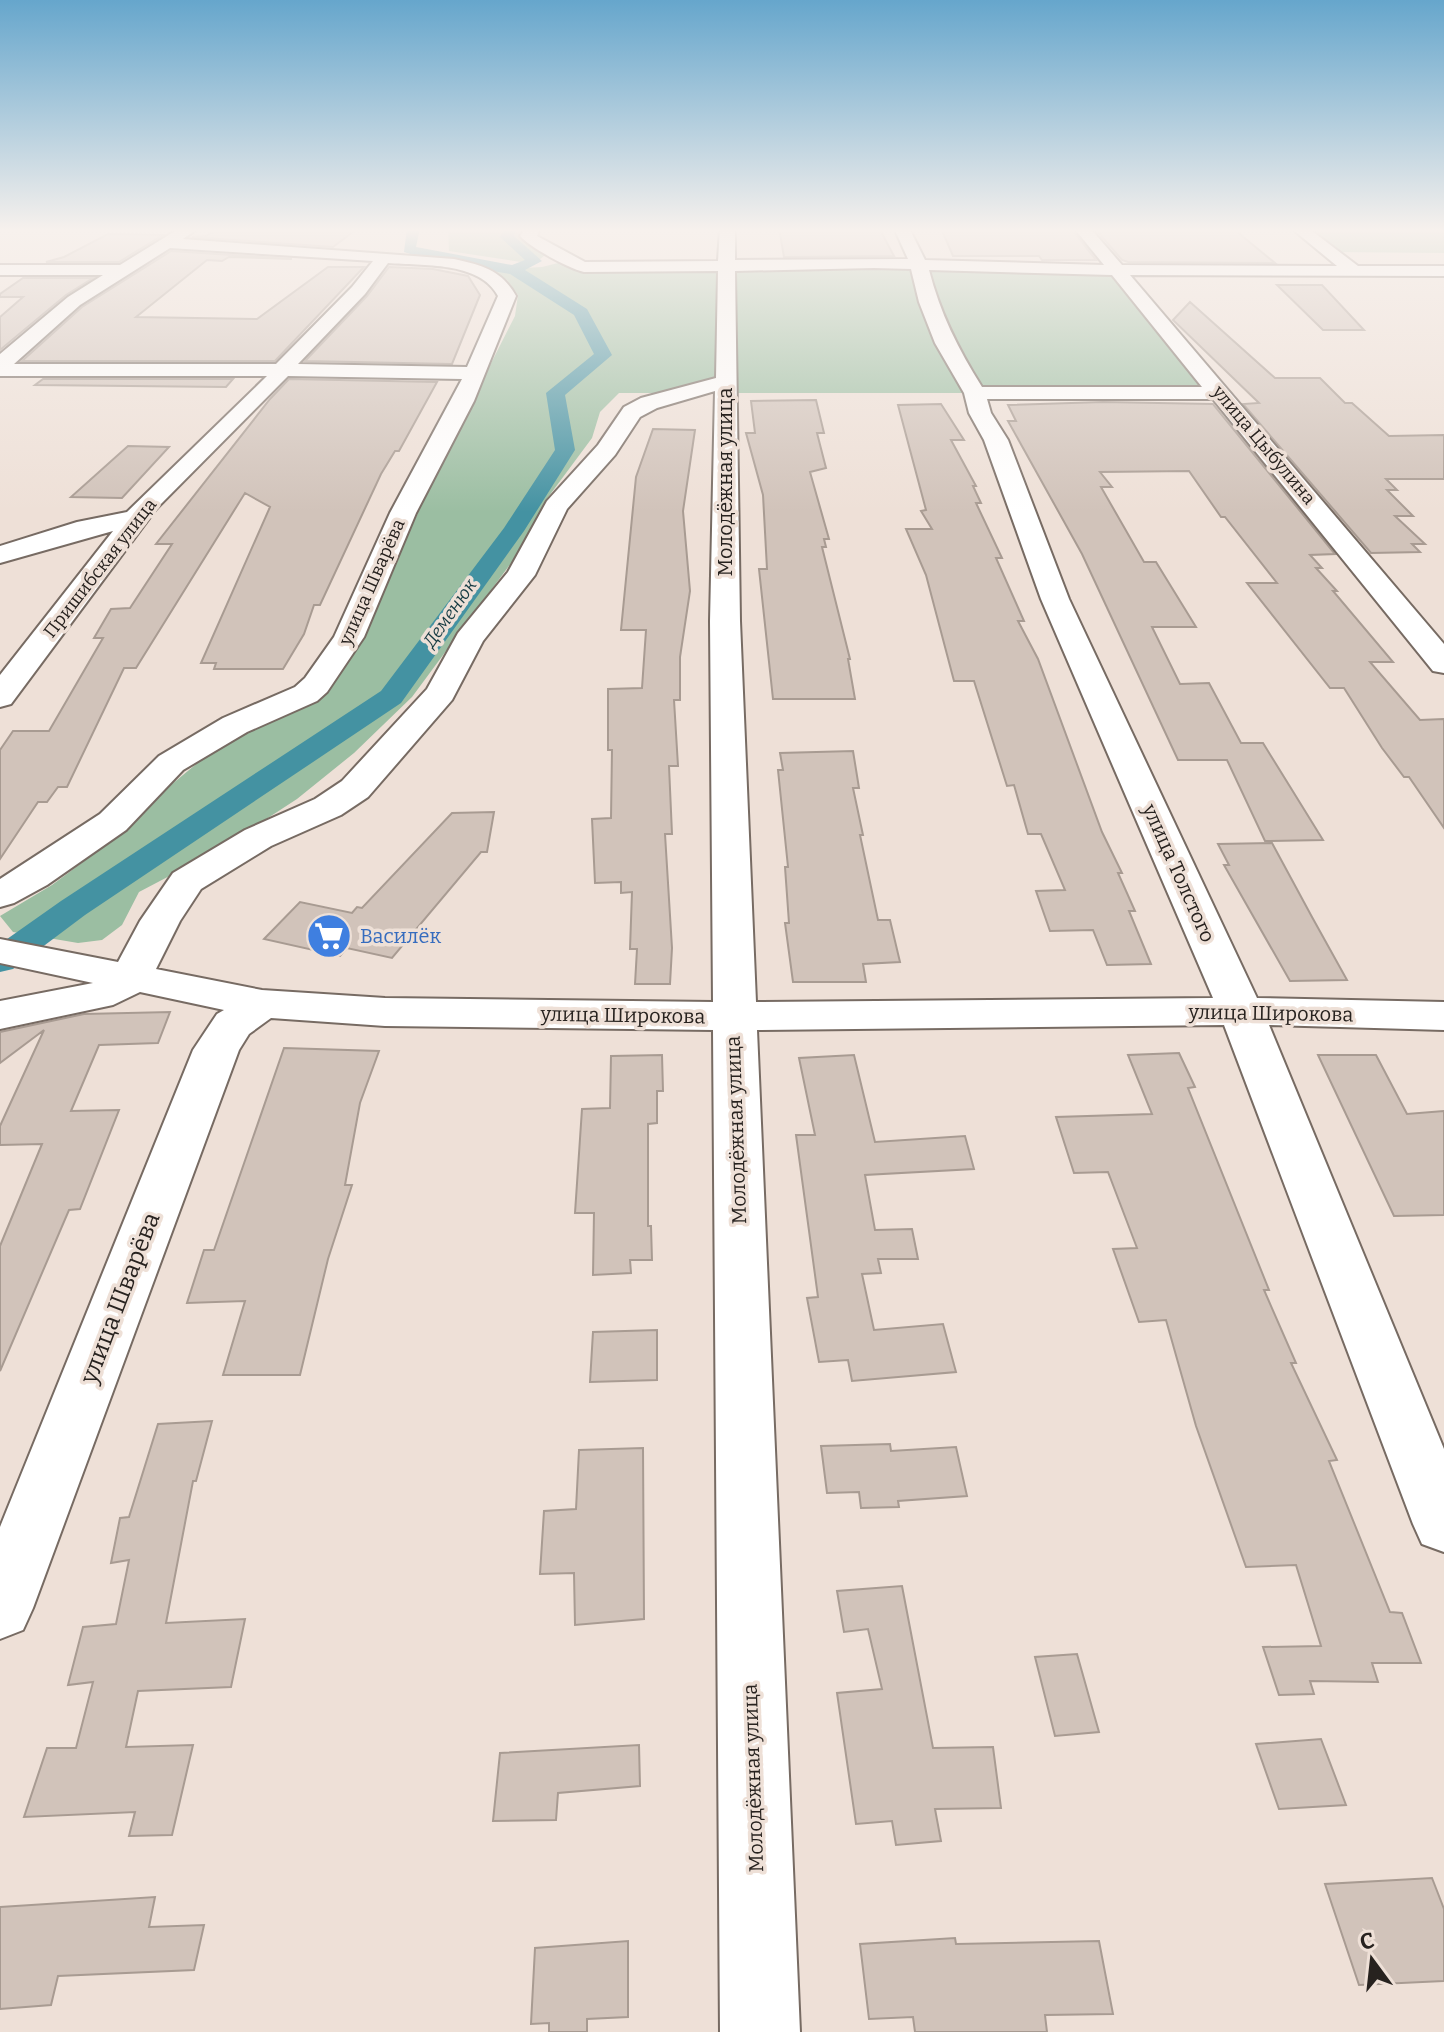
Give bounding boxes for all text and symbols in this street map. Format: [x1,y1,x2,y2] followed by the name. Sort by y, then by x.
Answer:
[1207,380,1320,509] street label: улица Цыбулина
[713,388,737,576] street label: Молодёжная улица
[39,494,161,642] street label: Пришибская улица
[334,515,410,649] street label: улица Шварёва
[417,574,482,653] water label: Деменюк
[1137,799,1220,946] street label: улица Толстого
[305,912,353,960] supermarket icon: Василёк
[360,924,441,948] place label: Василёк
[1187,1000,1354,1026] street label: улица Широкова
[539,1002,706,1028] street label: улица Широкова
[721,1035,751,1225] street label: Молодёжная улица
[74,1208,166,1388] street label: улица Шварёва
[738,1683,768,1873] street label: Молодёжная улица
[1332,1920,1412,2000] north arrow
[1357,1926,1377,1956] text: С

